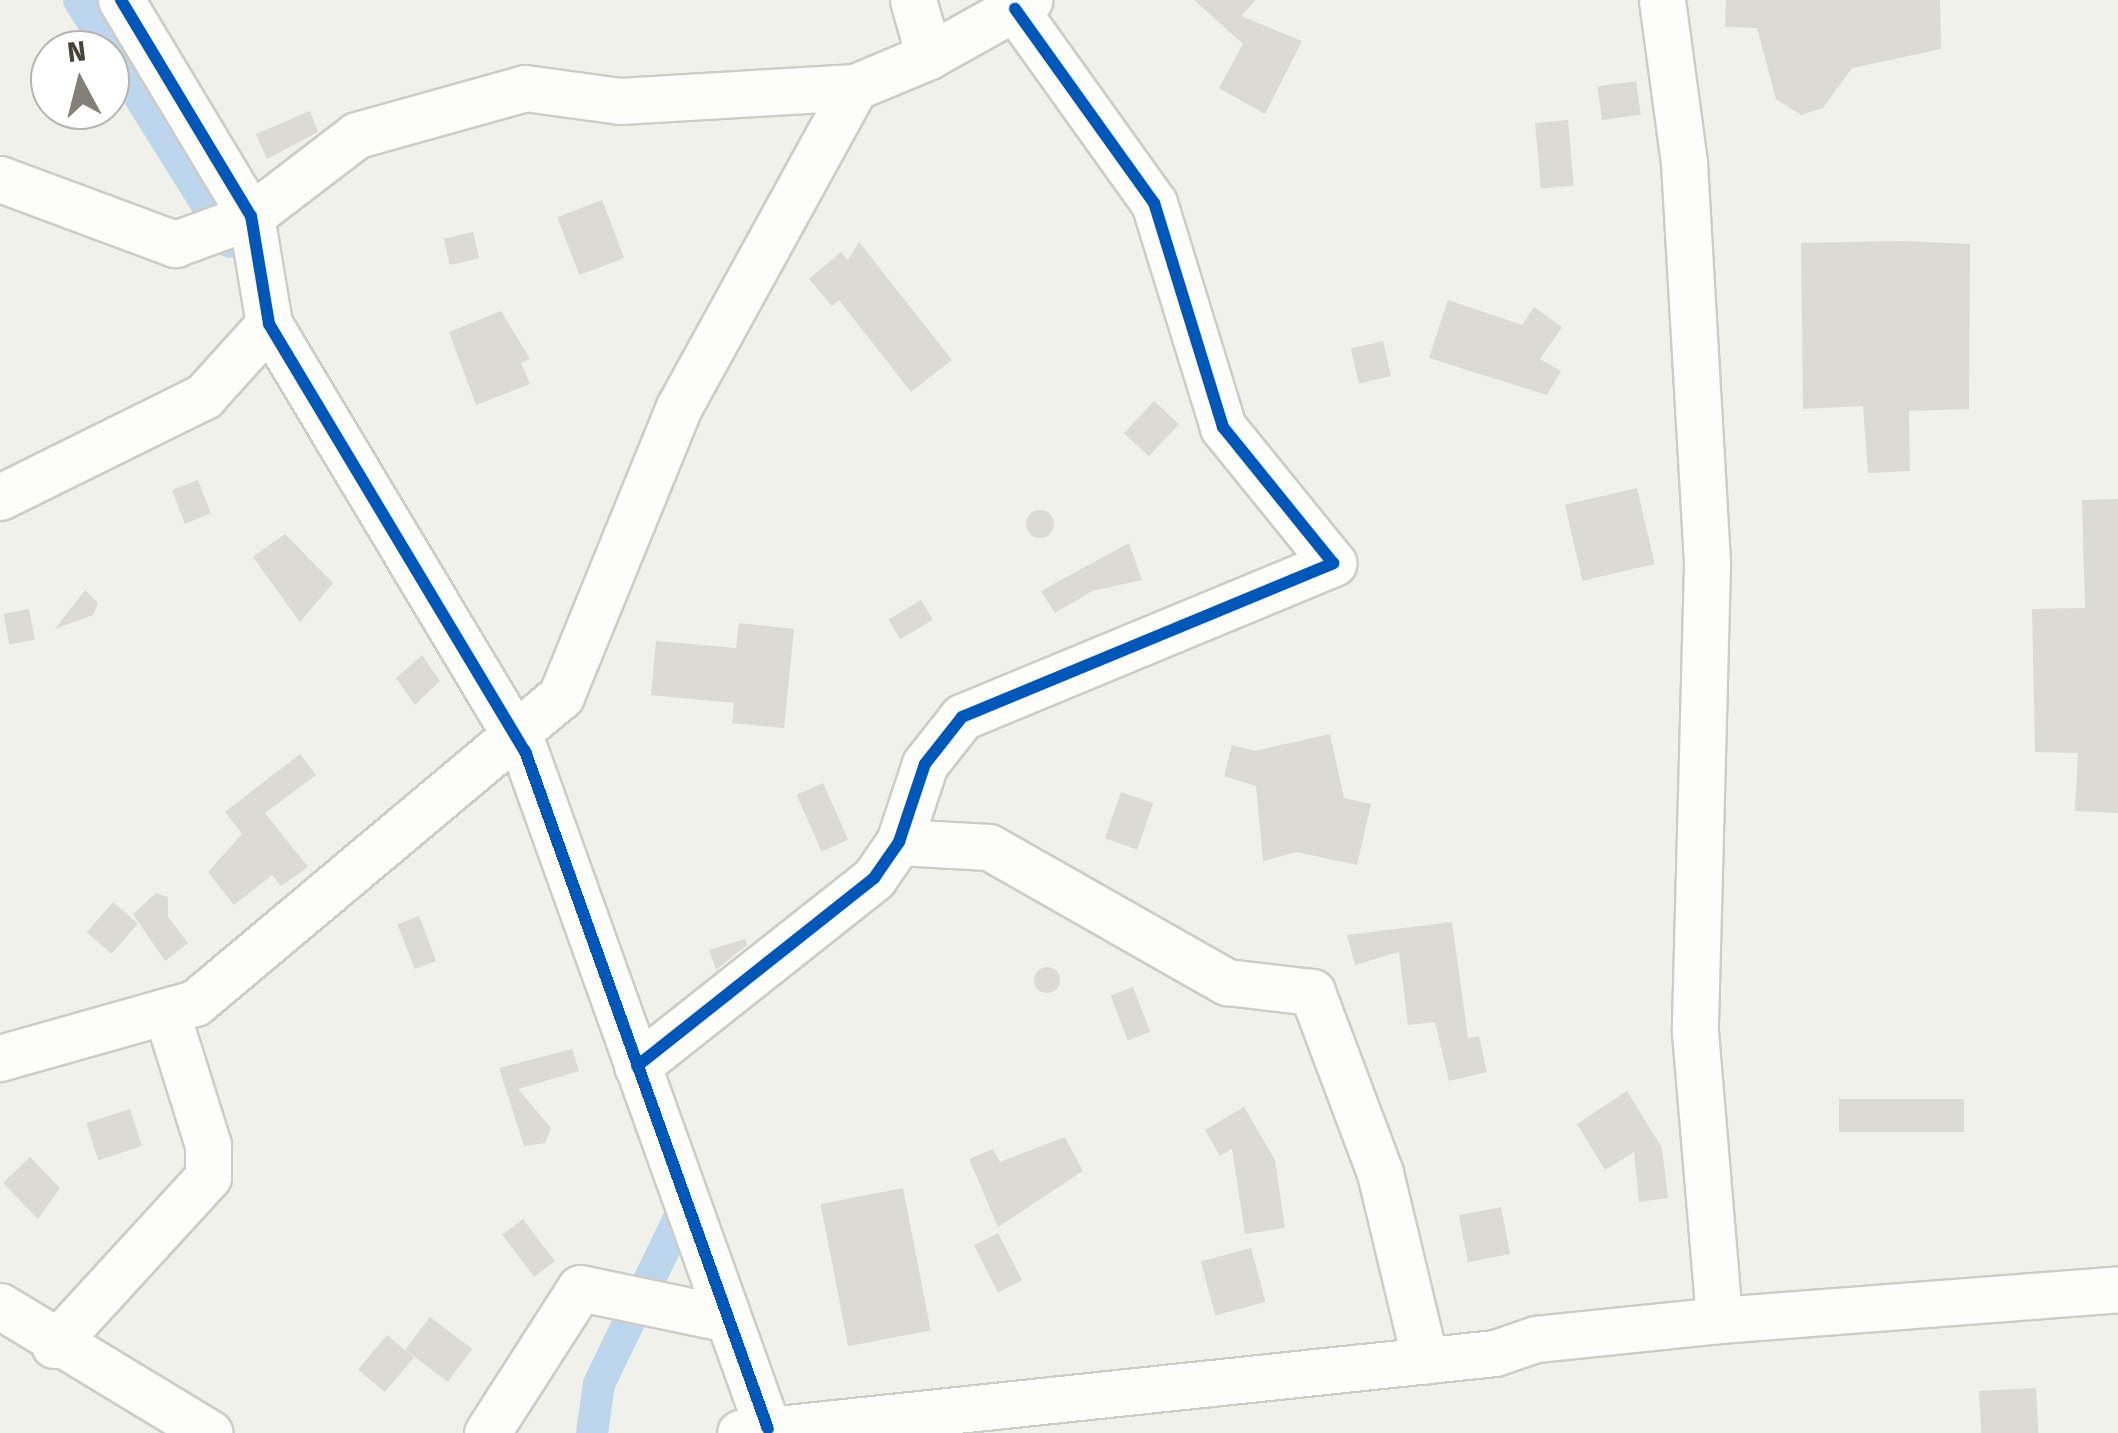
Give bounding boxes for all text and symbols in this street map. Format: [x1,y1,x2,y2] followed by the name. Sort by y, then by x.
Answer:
[30,30,130,130] north arrow
[65,34,88,69] text: N

